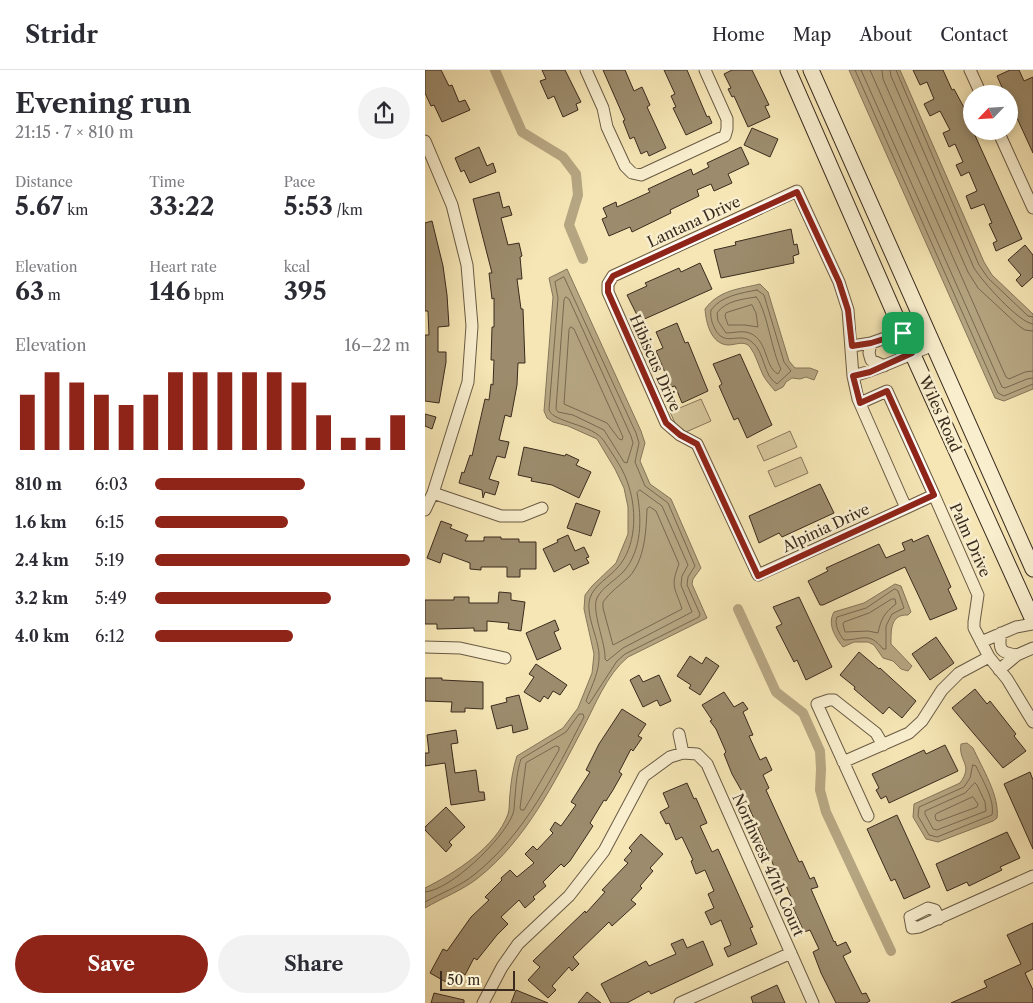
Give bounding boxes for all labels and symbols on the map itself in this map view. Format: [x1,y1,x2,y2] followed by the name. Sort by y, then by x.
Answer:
[963,85,1017,140] north arrow
[644,192,743,251] street label: Lantana Drive
[626,311,685,414] street label: Hibiscus Drive
[882,312,924,354] pin
[915,372,966,455] street label: Wiles Road
[778,499,872,556] street label: Alpinia Drive
[946,500,995,580] street label: Palm Drive
[728,790,809,940] street label: Northwest 47th Court
[440,968,515,991] scale bar

